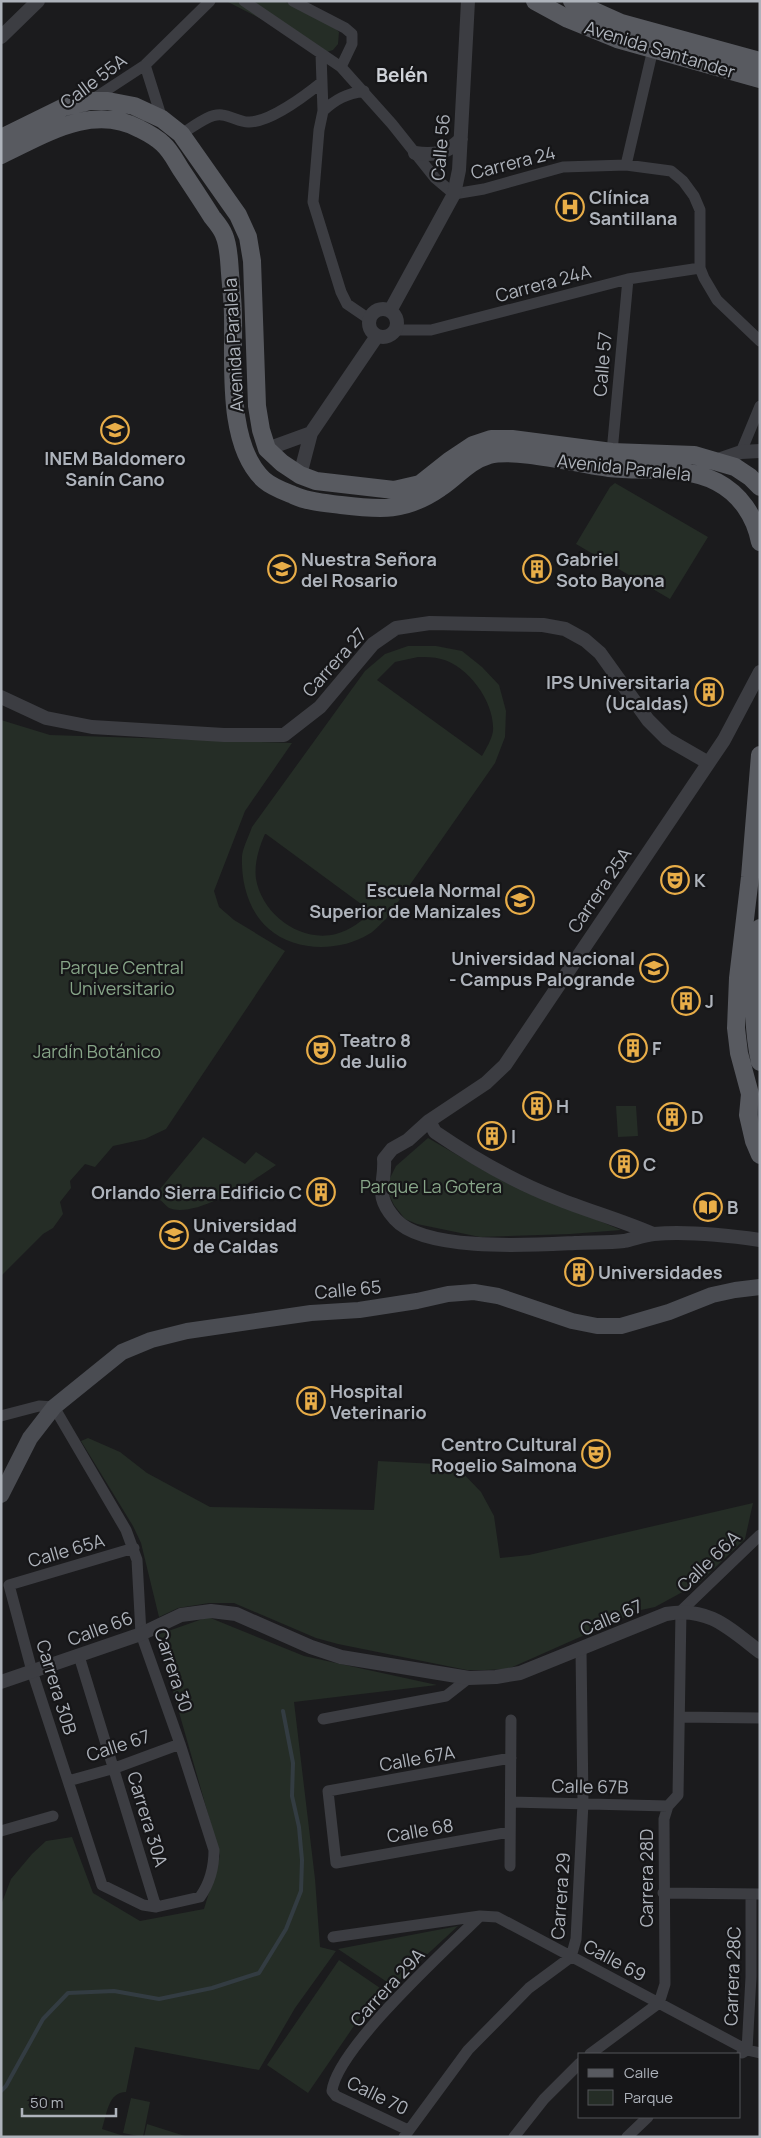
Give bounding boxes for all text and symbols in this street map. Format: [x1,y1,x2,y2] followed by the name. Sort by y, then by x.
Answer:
[582,15,739,83] street label: Avenida Santander
[55,48,132,114] street label: Calle 55A
[376,62,428,88] district label: Belén
[425,113,455,181] street label: Calle 56
[468,140,558,184] street label: Carrera 24
[589,185,677,230] place label: Clínica Santillana
[555,192,585,222] hospital icon: Clínica Santillana
[493,259,594,307] street label: Carrera 24A
[217,277,249,413] street label: Avenida Paralela
[587,331,617,397] street label: Calle 57
[100,415,130,445] school or university icon: INEM Baldomero Sanín Cano
[44,446,186,491] place label: INEM Baldomero Sanín Cano
[556,448,692,486] street label: Avenida Paralela
[301,547,437,592] place label: Nuestra Señora del Rosario
[556,547,665,592] place label: Gabriel Soto Bayona
[267,554,297,584] school or university icon: Nuestra Señora del Rosario
[522,554,552,584] building icon: Gabriel Soto Bayona
[297,622,371,702] street label: Carrera 27
[546,670,690,715] place label: IPS Universitaria (Ucaldas)
[694,677,724,707] building icon: IPS Universitaria (Ucaldas)
[562,842,637,937] street label: Carrera 25A
[660,865,690,895] theatre icon: K
[694,868,706,892] place label: K
[309,878,501,923] place label: Escuela Normal Superior de Manizales
[505,885,535,915] school or university icon: Escuela Normal Superior de Manizales
[449,946,635,991] place label: Universidad Nacional - Campus Palogrande
[639,953,669,983] school or university icon: Universidad Nacional - Campus Palogrande
[60,955,184,1000] park label: Parque Central Universitario
[671,986,701,1016] building icon: J
[705,989,714,1013] place label: J
[340,1028,411,1073] place label: Teatro 8 de Julio
[618,1033,648,1063] building icon: F
[306,1035,336,1065] theatre icon: Teatro 8 de Julio
[652,1036,662,1060] place label: F
[33,1039,161,1063] park label: Jardín Botánico
[522,1091,552,1121] building icon: H
[556,1094,569,1118] place label: H
[657,1102,687,1132] building icon: D
[691,1105,704,1129] place label: D
[477,1121,507,1151] building icon: I
[511,1124,516,1148] place label: I
[609,1149,639,1179] building icon: C
[643,1152,656,1176] place label: C
[360,1174,502,1198] park label: Parque La Gotera
[306,1177,336,1207] building icon: Orlando Sierra Edificio C
[91,1180,302,1204] place label: Orlando Sierra Edificio C
[693,1192,723,1222] library icon: B
[727,1195,738,1219] place label: B
[193,1213,297,1258] place label: Universidad de Caldas
[159,1220,189,1250] school or university icon: Universidad de Caldas
[564,1257,594,1287] building icon: Universidades
[598,1260,723,1284] place label: Universidades
[314,1274,382,1304] street label: Calle 65
[330,1379,427,1424] place label: Hospital Veterinario
[296,1386,326,1416] building icon: Hospital Veterinario
[431,1432,577,1477] place label: Centro Cultural Rogelio Salmona
[581,1439,611,1469] theatre icon: Centro Cultural Rogelio Salmona
[671,1524,745,1597] street label: Calle 66A
[25,1527,108,1572] street label: Calle 65A
[576,1593,646,1641] street label: Calle 67
[64,1605,136,1651] street label: Calle 66
[149,1625,199,1715] street label: Carrera 30
[31,1637,83,1737] street label: Carrera 30B
[83,1723,153,1767] street label: Calle 67
[377,1739,457,1776] street label: Calle 67A
[122,1769,174,1870] street label: Carrera 30A
[551,1773,629,1799] street label: Calle 67B
[385,1812,455,1848] street label: Calle 68
[634,1829,658,1927] street label: Carrera 28D
[545,1852,575,1940] street label: Carrera 29
[718,1926,746,2026] street label: Carrera 28C
[580,1934,650,1986] street label: Calle 69
[345,1942,430,2031] street label: Carrera 29A
[578,2053,741,2118] legend
[624,2062,659,2083] text: Calle
[343,2070,413,2120] street label: Calle 70
[22,2086,116,2118] scale bar
[624,2087,673,2108] text: Parque
[30,2092,64,2113] text: 50 m

